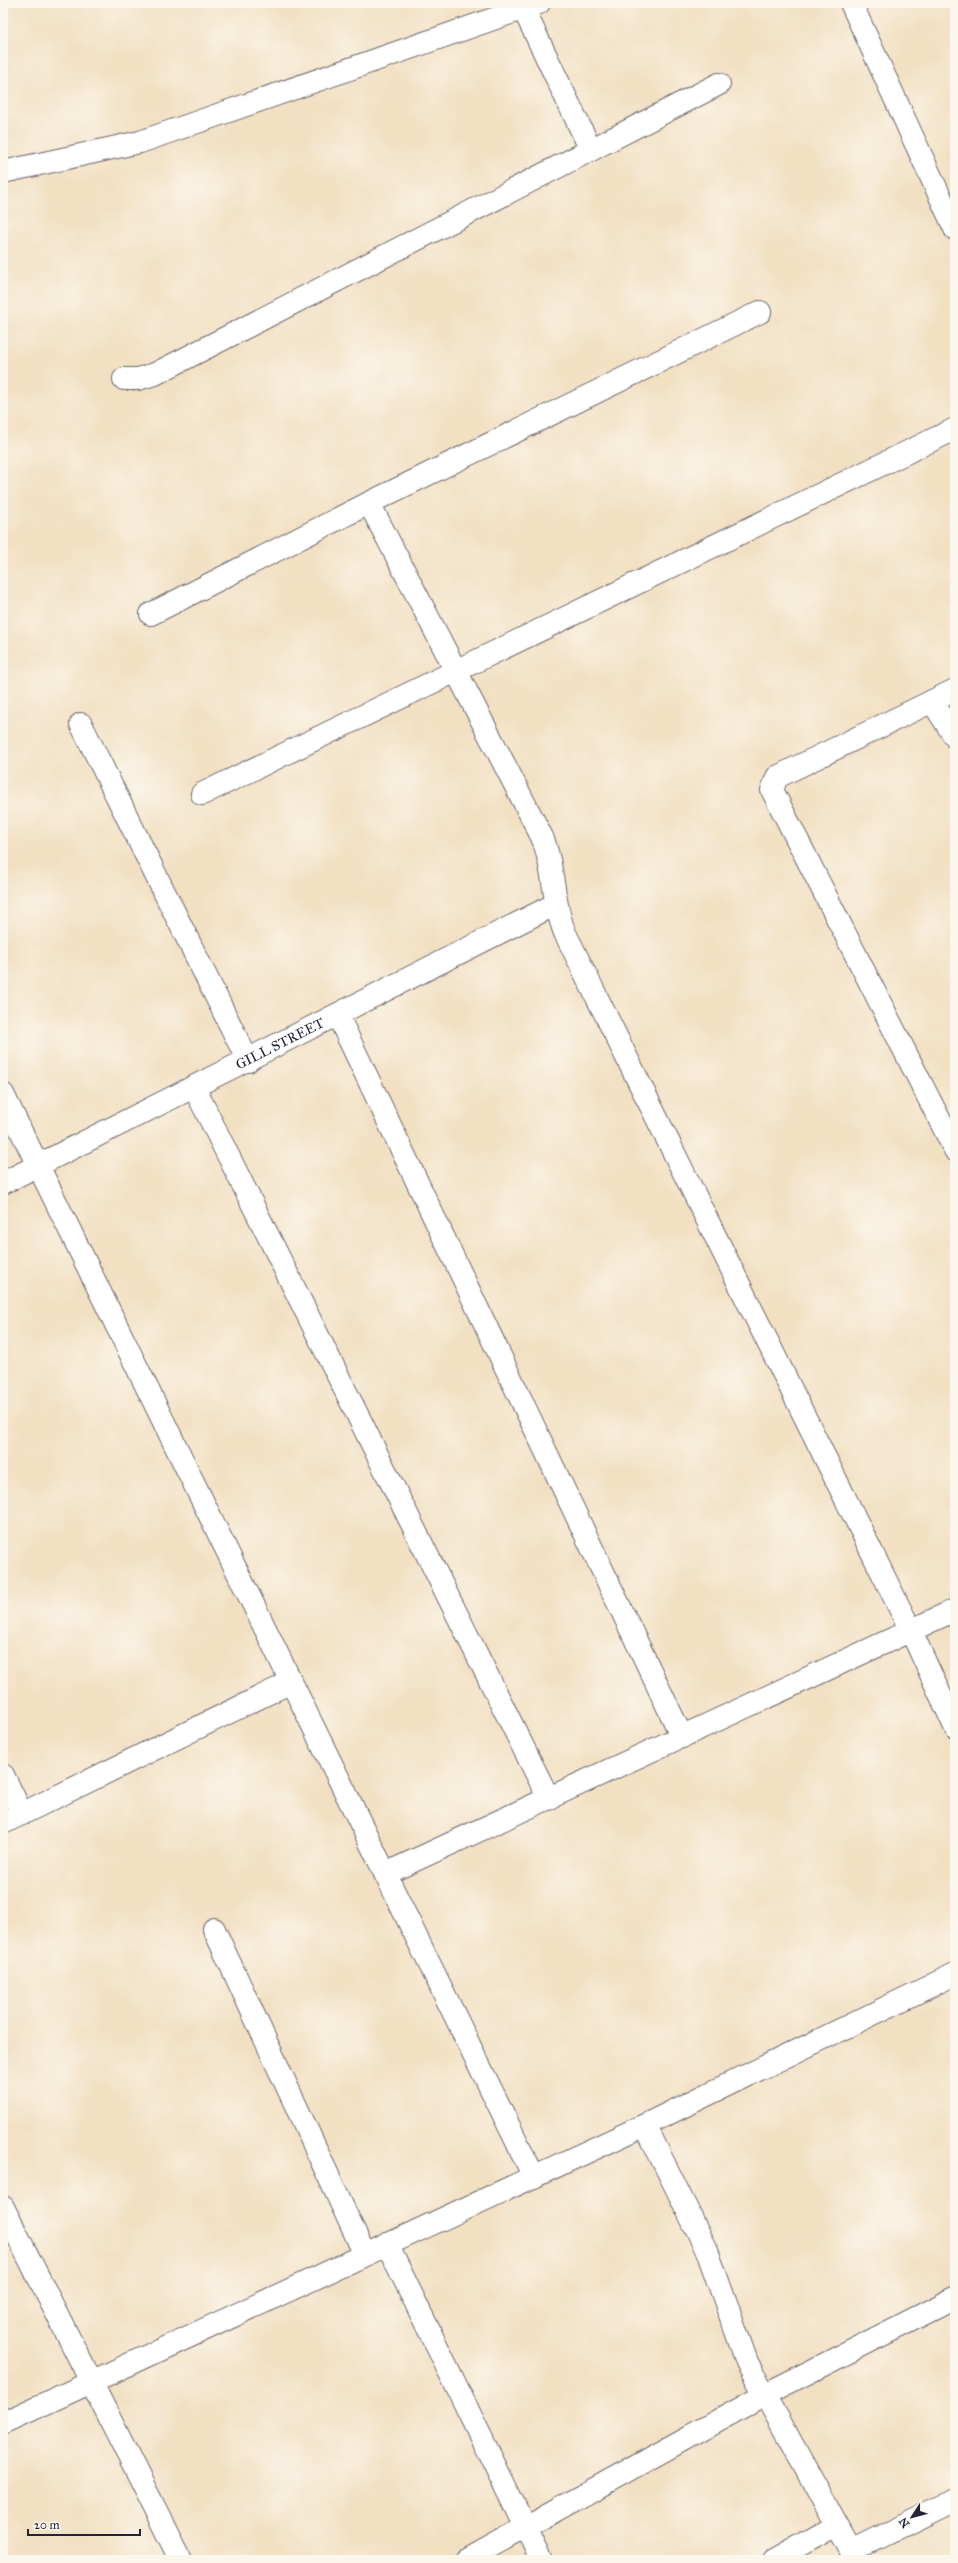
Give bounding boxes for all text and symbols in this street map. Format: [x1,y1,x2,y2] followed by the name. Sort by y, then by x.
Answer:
[233,1014,328,1073] street label: GILL STREET
[892,2497,932,2537] north arrow
[28,2511,140,2537] scale bar
[896,2514,912,2530] text: N
[34,2518,60,2532] text: 20 m

